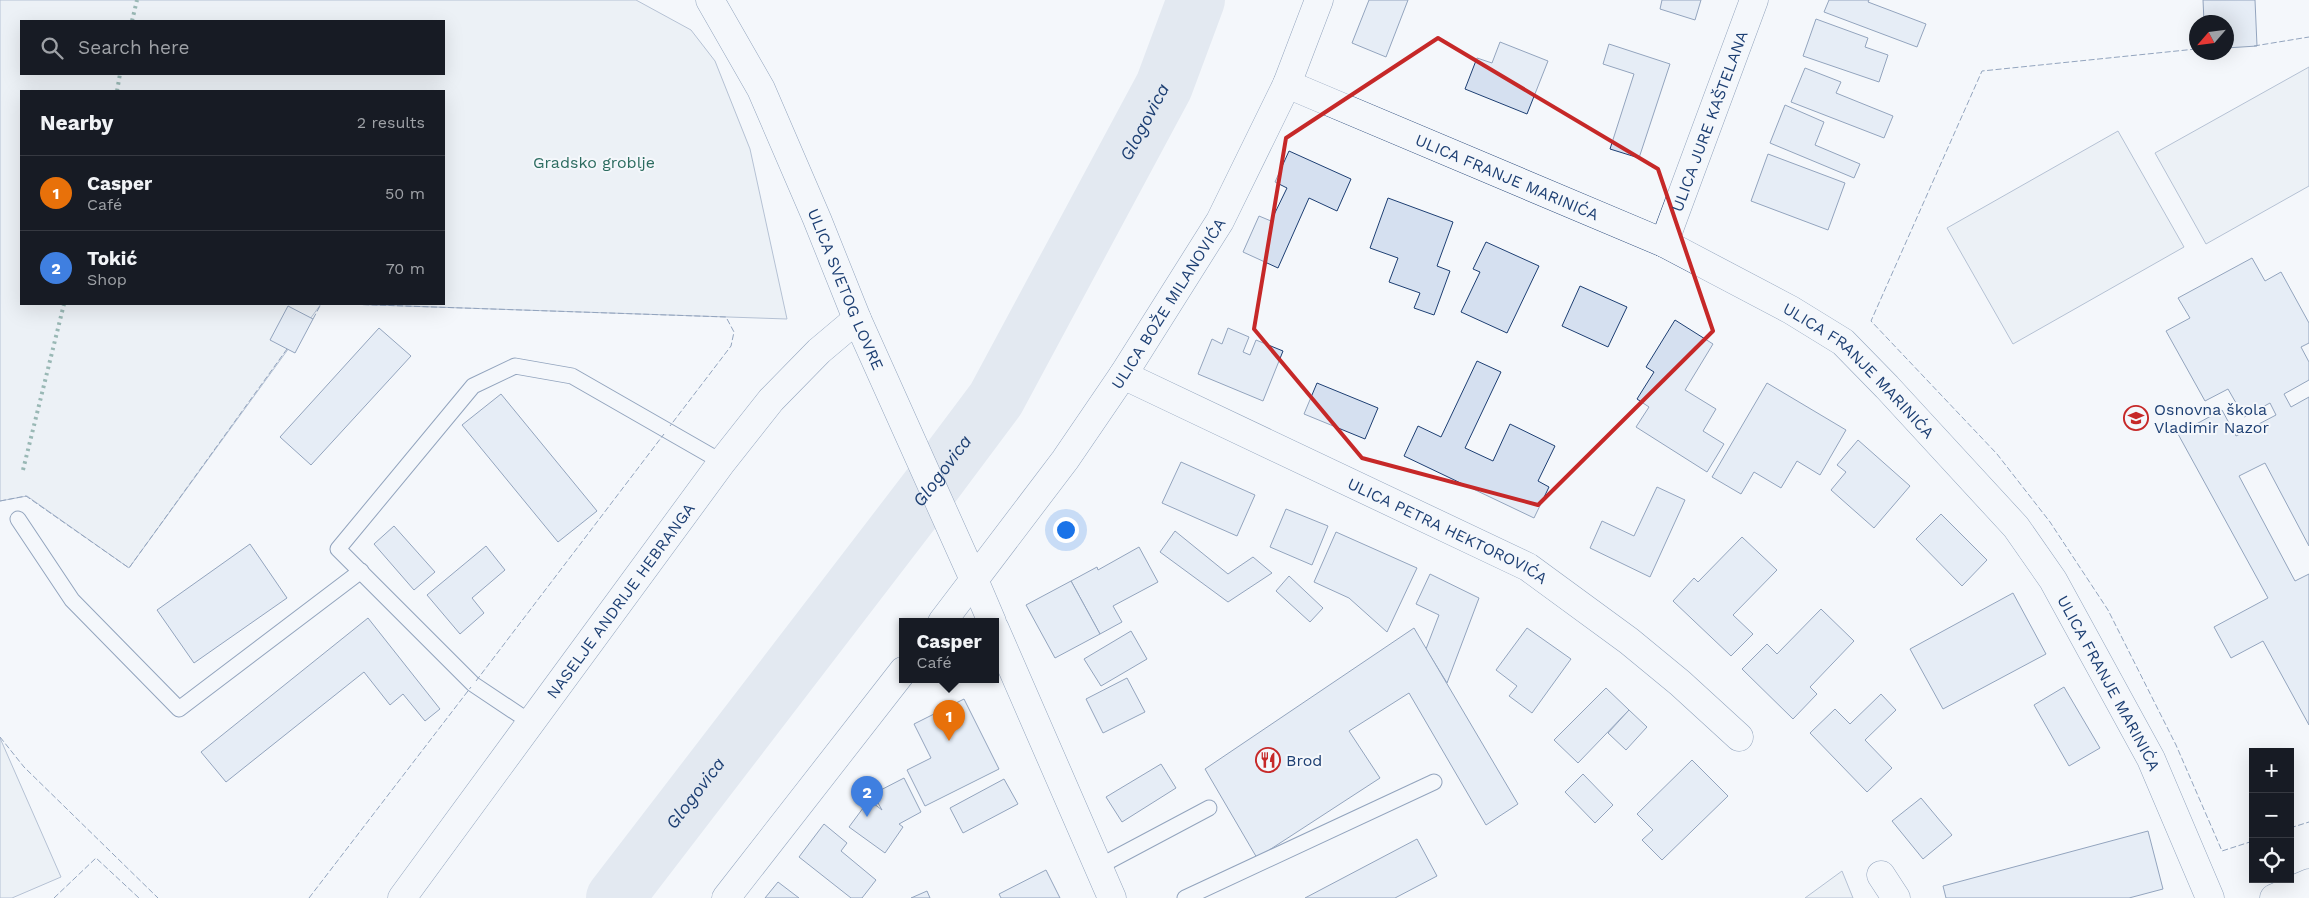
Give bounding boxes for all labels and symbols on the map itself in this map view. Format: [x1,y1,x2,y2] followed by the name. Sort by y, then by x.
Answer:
[2189,15,2234,60] north arrow
[1667,28,1752,214] street label: ULICA JURE KAŠTELANA
[1115,80,1173,164] water label: Glogovica
[1412,130,1602,225] street label: ULICA FRANJE MARINIĆA
[533,153,655,172] park label: Gradsko groblje
[804,206,888,373] street label: ULICA SVETOG LOVRE
[1107,214,1230,393] street label: ULICA BOŽE MILANOVIĆA
[1780,299,1939,443] street label: ULICA FRANJE MARINIĆA
[2154,400,2269,437] place label: Osnovna škola Vladimir Nazor
[2123,405,2149,431] school or university icon: Osnovna škola Vladimir Nazor
[908,431,975,511] water label: Glogovica
[1344,474,1551,588] street label: ULICA PETRA HEKTOROVIĆA
[543,499,699,702] street label: NASELJE ANDRIJE HEBRANGA
[1053,517,1079,543] your location
[2053,592,2164,774] street label: ULICA FRANJE MARINIĆA
[933,700,965,741] pin: 1
[1255,747,1281,773] restaurant icon: Brod
[1286,751,1322,770] place label: Brod
[661,753,729,833] water label: Glogovica
[851,776,883,817] pin: 2

